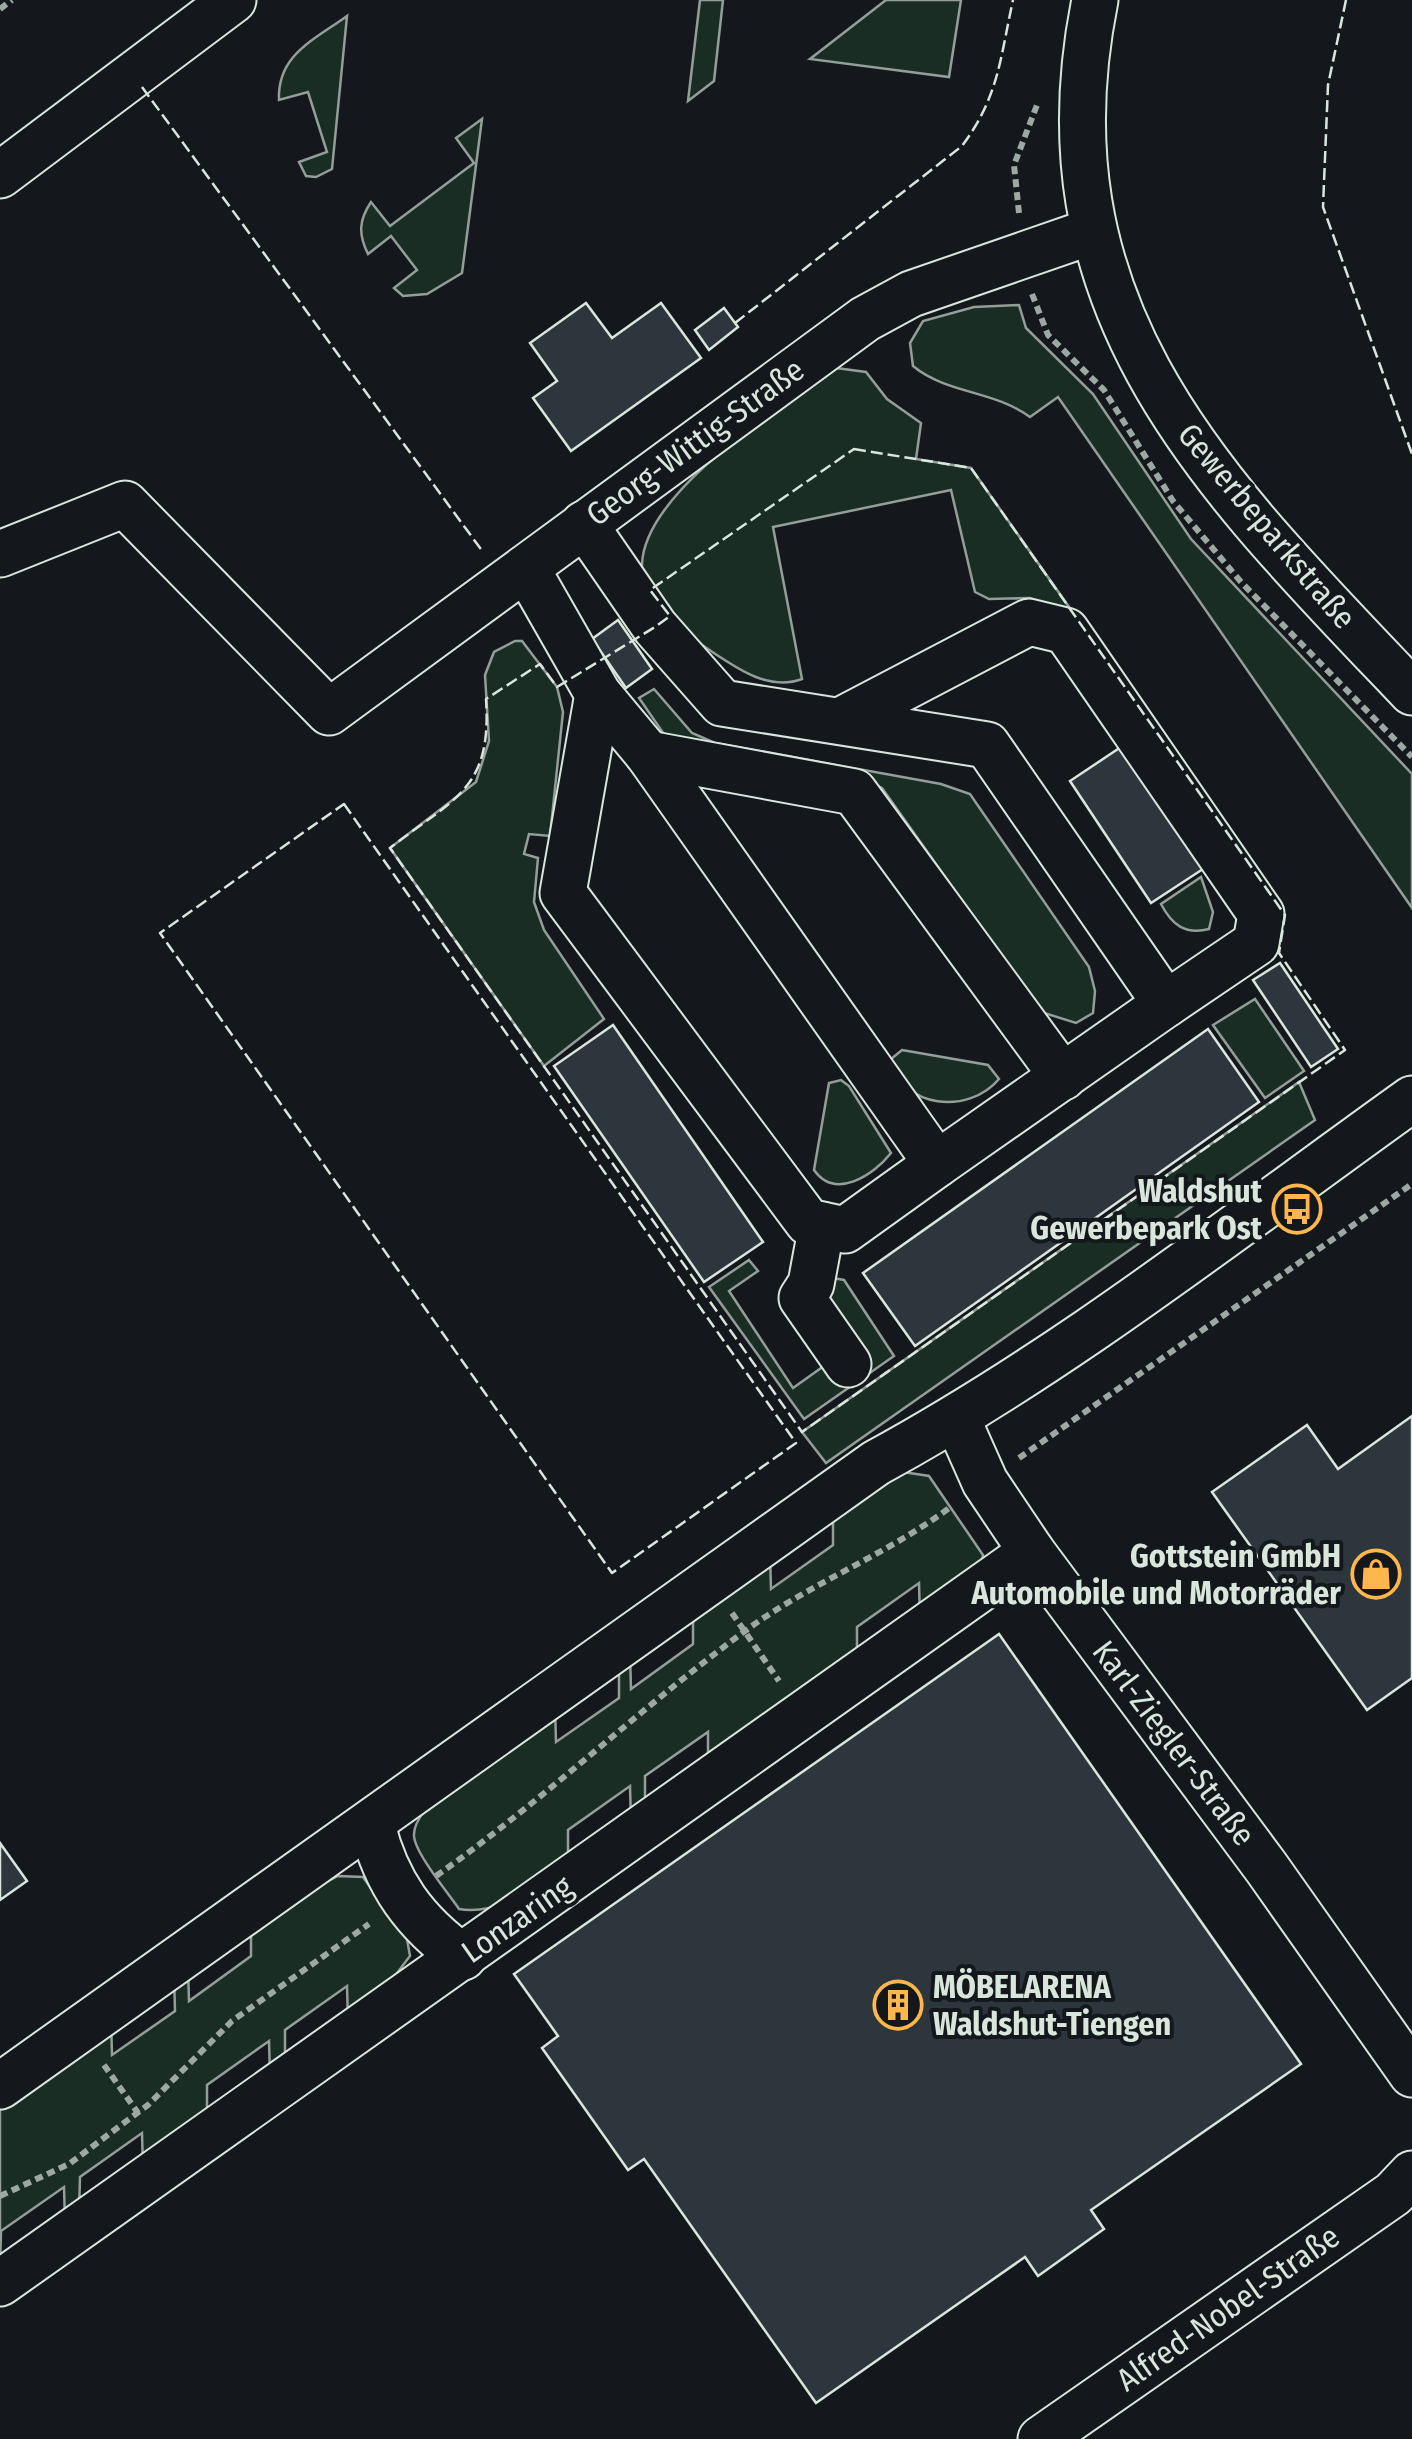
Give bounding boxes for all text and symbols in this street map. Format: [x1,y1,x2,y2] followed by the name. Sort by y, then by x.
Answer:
[579,350,811,534] street label: Georg-Wittig-Straße
[1170,416,1364,636] street label: Gewerbeparkstraße
[1030,1172,1263,1247] place label: Waldshut Gewerbepark Ost
[1271,1183,1323,1235] bus stop icon: Waldshut Gewerbepark Ost
[970,1537,1341,1612] place label: Gottstein GmbH Automobile und Motorräder
[1350,1548,1402,1600] shop icon: Gottstein GmbH Automobile und Motorräder
[1085,1633,1263,1853] street label: Karl-Ziegler-Straße
[454,1867,580,1971] street label: Lonzaring
[933,1967,1171,2043] place label: MÖBELARENA Waldshut-Tiengen
[872,1979,924,2031] building icon: MÖBELARENA Waldshut-Tiengen
[1109,2217,1347,2399] street label: Alfred-Nobel-Straße

